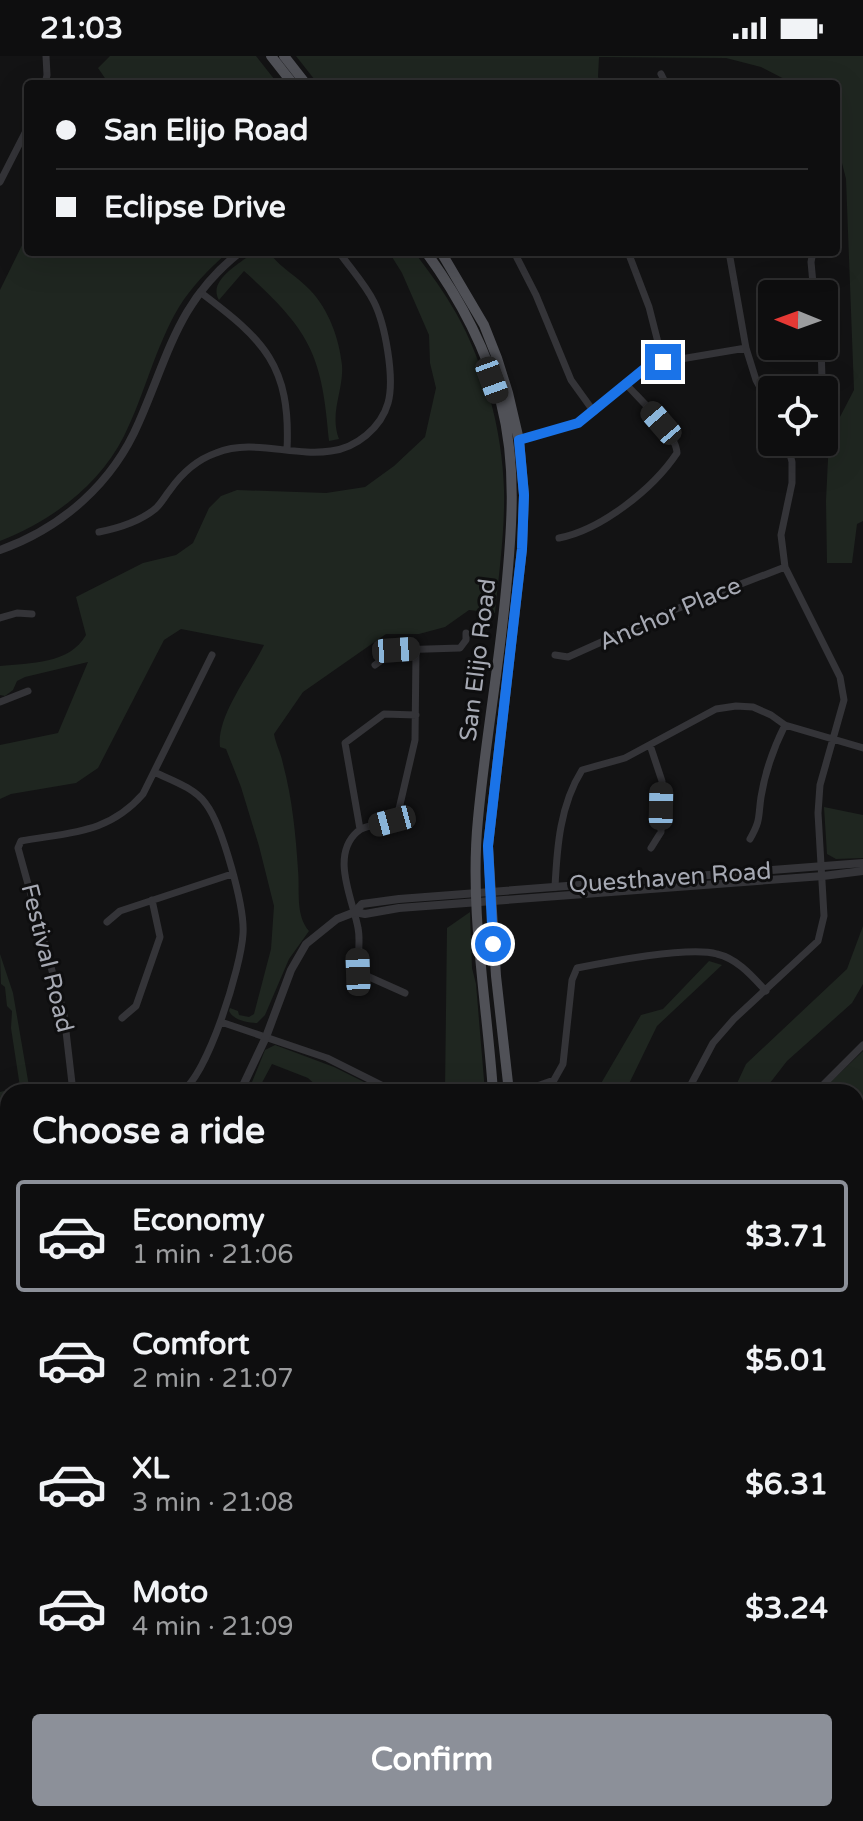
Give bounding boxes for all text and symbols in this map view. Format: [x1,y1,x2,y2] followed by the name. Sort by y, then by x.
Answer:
[40,10,123,47] text: 21:03
[104,112,309,149] text: San Elijo Road
[104,189,286,226] text: Eclipse Drive
[758,280,838,360] north arrow
[758,280,838,456] map controls
[645,344,681,380] route end
[473,353,511,407] car
[758,376,838,456] button: locate
[636,397,686,449] car
[595,571,745,657] street label: Anchor Place
[454,577,502,743] street label: San Elijo Road
[371,636,421,664] car
[649,782,673,830] car
[366,803,418,839] car
[568,856,772,900] street label: Questhaven Road
[14,881,80,1035] street label: Festival Road
[475,926,511,962] route start
[345,948,371,996] car
[32,1110,265,1153] text: Choose a ride
[36,1200,108,1272] icon: car
[132,1202,265,1239] text: Economy
[746,1218,828,1255] text: $3.71
[132,1239,294,1270] text: 1 min · 21:06
[36,1324,108,1396] icon: car
[132,1326,250,1363] text: Comfort
[746,1342,828,1379] text: $5.01
[132,1363,294,1394] text: 2 min · 21:07
[36,1448,108,1520] icon: car
[132,1450,169,1487] text: XL
[745,1466,828,1503] text: $6.31
[132,1487,294,1518] text: 3 min · 21:08
[36,1572,108,1644] icon: car
[132,1574,208,1611] text: Moto
[745,1590,828,1627] text: $3.24
[132,1611,294,1642] text: 4 min · 21:09
[32,1714,832,1806] button: Confirm

